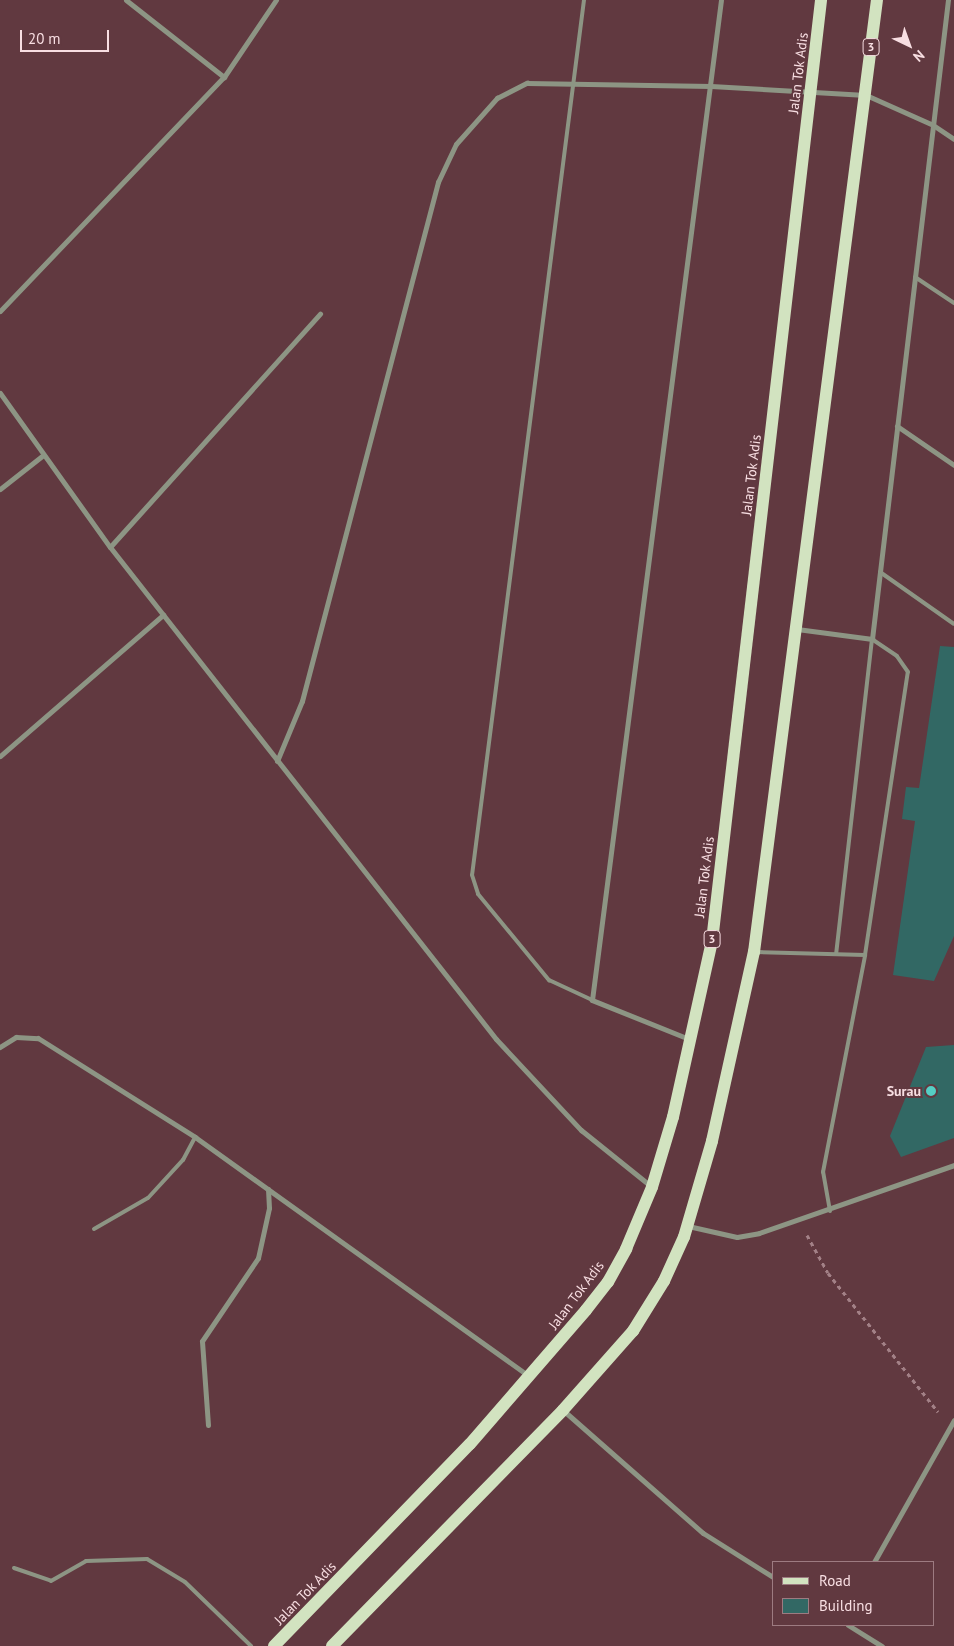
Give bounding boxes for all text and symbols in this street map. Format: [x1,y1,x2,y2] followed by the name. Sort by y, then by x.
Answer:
[22,20,111,52] scale bar
[884,20,934,70] north arrow
[28,29,61,48] text: 20 m
[785,31,811,115] street label: Jalan Tok Adis
[862,38,880,56] road number: 3
[910,46,928,66] text: N
[738,433,764,517] street label: Jalan Tok Adis
[691,835,717,919] street label: Jalan Tok Adis
[703,930,721,949] road number: 3
[887,1083,921,1099] place label: Surau
[925,1085,937,1097] marker: Surau
[544,1257,608,1333] street label: Jalan Tok Adis
[270,1557,340,1629] street label: Jalan Tok Adis
[772,1561,934,1626] legend
[819,1571,851,1590] text: Road
[819,1596,873,1615] text: Building

